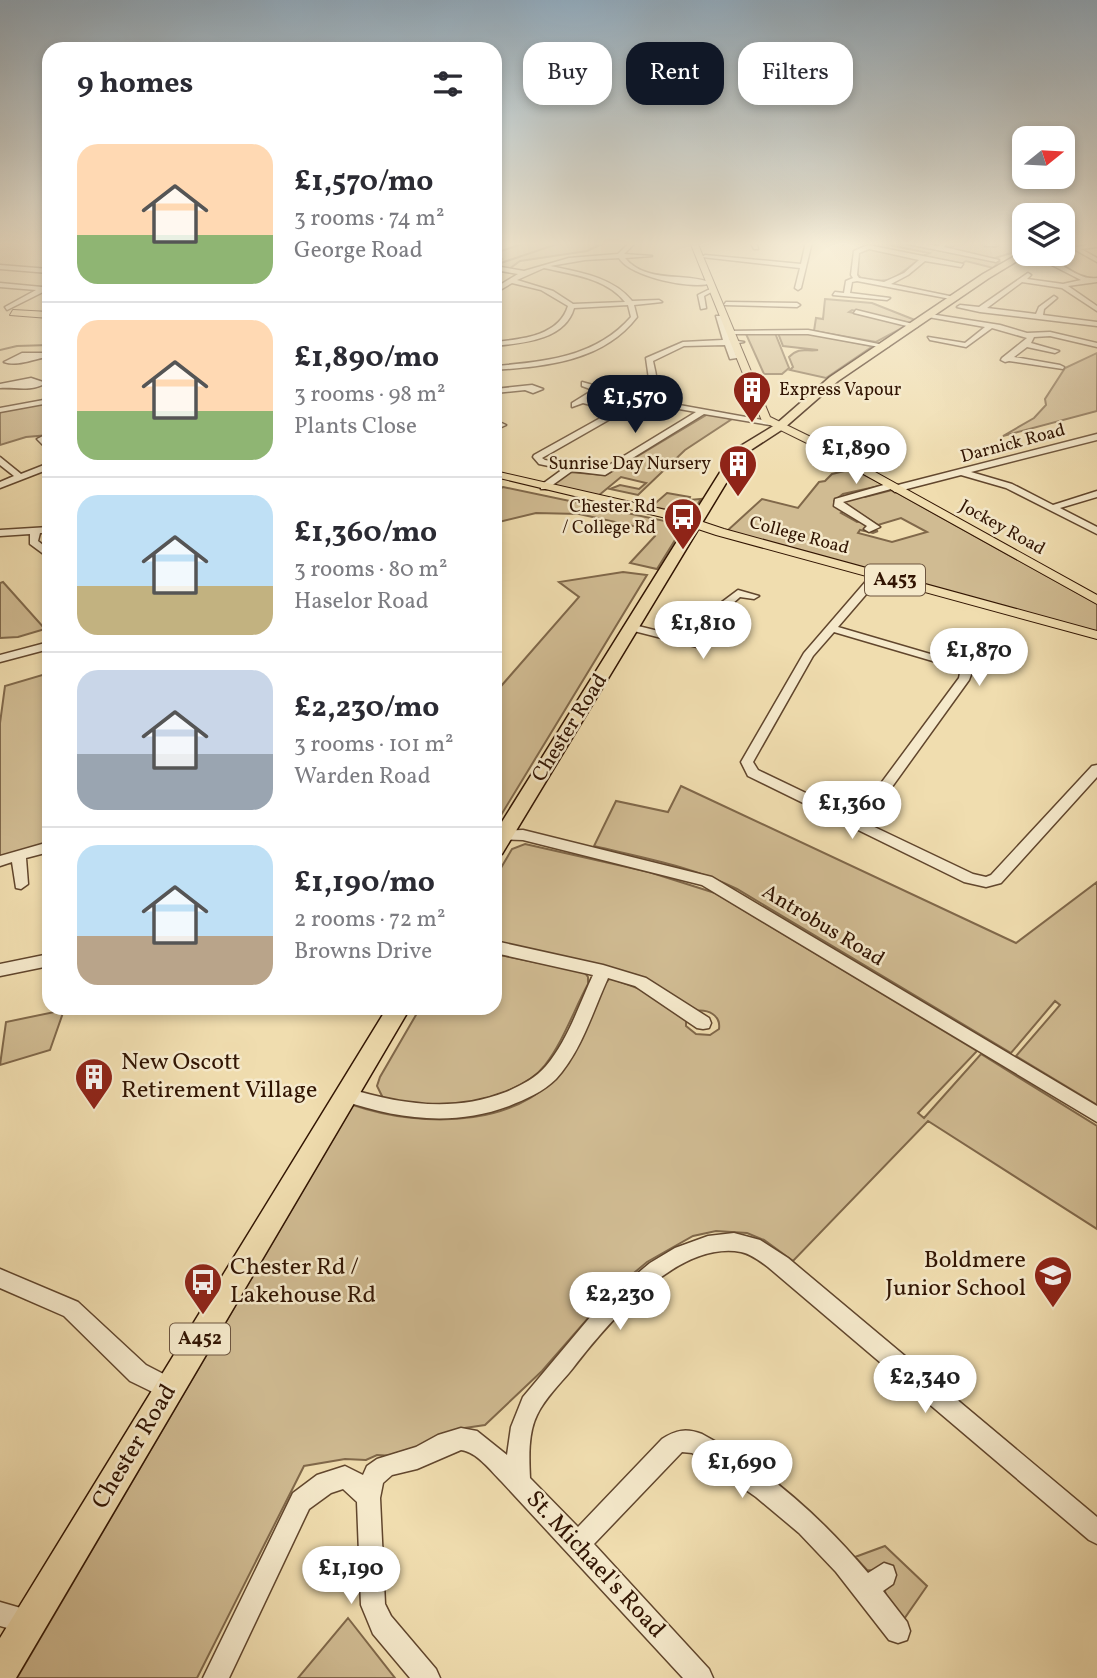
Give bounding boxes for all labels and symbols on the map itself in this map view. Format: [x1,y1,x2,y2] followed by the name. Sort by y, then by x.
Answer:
[1012,126,1074,189] north arrow
[731,369,773,424] building icon: Express Vapour
[578,376,692,435] pin: £1,570
[779,378,902,403] place label: Express Vapour
[958,418,1068,470] street label: Darnick Road
[799,426,913,486] pin: £1,890
[717,443,759,498] building icon: Sunrise Day Nursery
[548,452,711,477] place label: Sunrise Day Nursery
[955,494,1049,562] street label: Jockey Road
[562,495,656,541] place label: Chester Rd / College Rd
[662,496,704,551] bus stop icon: Chester Rd / College Rd
[746,511,852,561] street label: College Road
[865,565,925,596] road number: A453
[646,602,760,661] pin: £1,810
[922,628,1036,688] pin: £1,870
[525,668,615,788] street label: Chester Road
[795,782,909,841] pin: £1,360
[756,878,890,974] street label: Antrobus Road
[121,1046,317,1108] place label: New Oscott Retirement Village
[73,1056,115,1111] building icon: New Oscott Retirement Village
[885,1244,1026,1306] place label: Boldmere Junior School
[230,1251,376,1313] place label: Chester Rd / Lakehouse Rd
[1032,1254,1074,1309] school or university icon: Boldmere Junior School
[182,1261,224,1316] bus stop icon: Chester Rd / Lakehouse Rd
[563,1272,677,1332] pin: £2,230
[170,1324,230,1354] road number: A452
[868,1356,982,1415] pin: £2,340
[84,1378,186,1516] street label: Chester Road
[685,1440,799,1500] pin: £1,690
[518,1484,672,1646] street label: St. Michael's Road
[294,1546,408,1606] pin: £1,190

